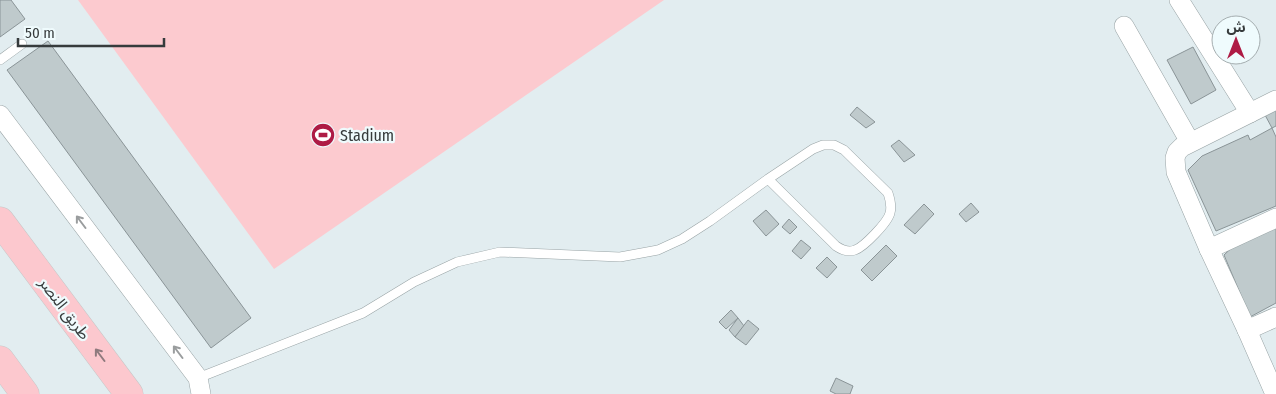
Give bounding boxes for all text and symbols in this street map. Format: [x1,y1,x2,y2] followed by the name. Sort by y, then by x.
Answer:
[18,15,164,47] scale bar
[1211,15,1261,65] north arrow
[1226,19,1246,36] text: ش
[25,24,55,42] text: 50 m
[310,122,336,148] sports icon: Stadium
[340,126,394,145] place label: Stadium
[75,216,86,229] one-way arrow
[34,273,94,344] street label: طريق النصر
[173,346,184,359] one-way arrow
[95,348,105,362] one-way arrow

